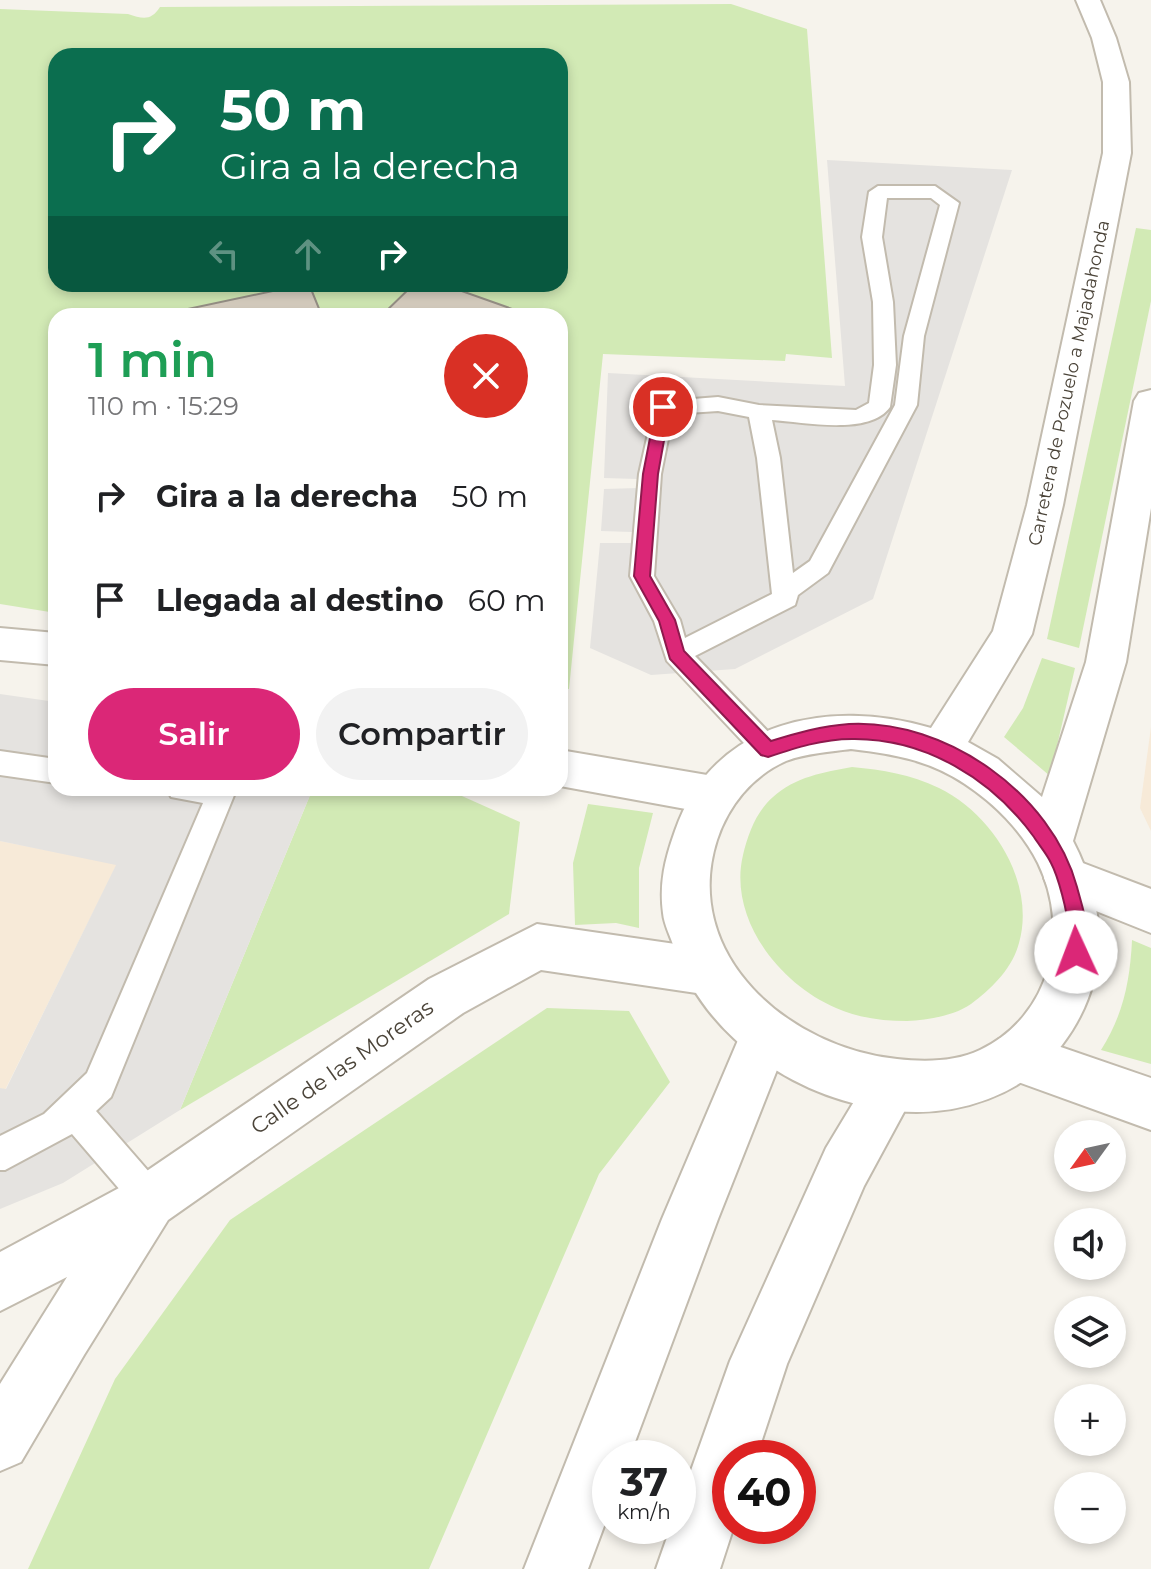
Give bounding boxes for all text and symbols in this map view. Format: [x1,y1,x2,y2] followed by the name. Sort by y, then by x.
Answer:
[220,76,366,144] text: 50 m
[88,80,192,184] icon: right
[220,144,520,188] text: Gira a la derecha
[1024,218,1114,548] street label: Carretera de Pozuelo a Majadahonda
[202,232,246,276] icon: left
[286,232,330,276] icon: ahead
[370,232,414,276] icon: right
[88,331,217,389] text: 1 min
[444,334,528,418] button: close
[629,373,697,441] pin
[641,385,685,429] icon: arrive
[88,390,239,422] text: 110 m · 15:29
[88,474,132,518] icon: right
[156,478,418,515] text: Gira a la derecha
[451,478,528,515] text: 50 m
[88,578,132,622] icon: arrive
[156,582,444,619] text: Llegada al destino
[468,582,546,619] text: 60 m
[88,688,300,780] button: Salir
[316,688,528,780] button: Compartir
[1034,910,1118,994] position arrow
[245,994,439,1140] street label: Calle de las Moreras
[1054,1120,1126,1192] north arrow
[1054,1120,1126,1544] map controls
[1054,1208,1126,1280] button: sound
[1054,1296,1126,1368] button: layers
[1054,1384,1126,1456] button: +
[712,1440,816,1544] speed limit sign: 40
[620,1457,668,1506] text: 37
[1054,1472,1126,1544] button: −
[617,1500,671,1524] text: km/h

